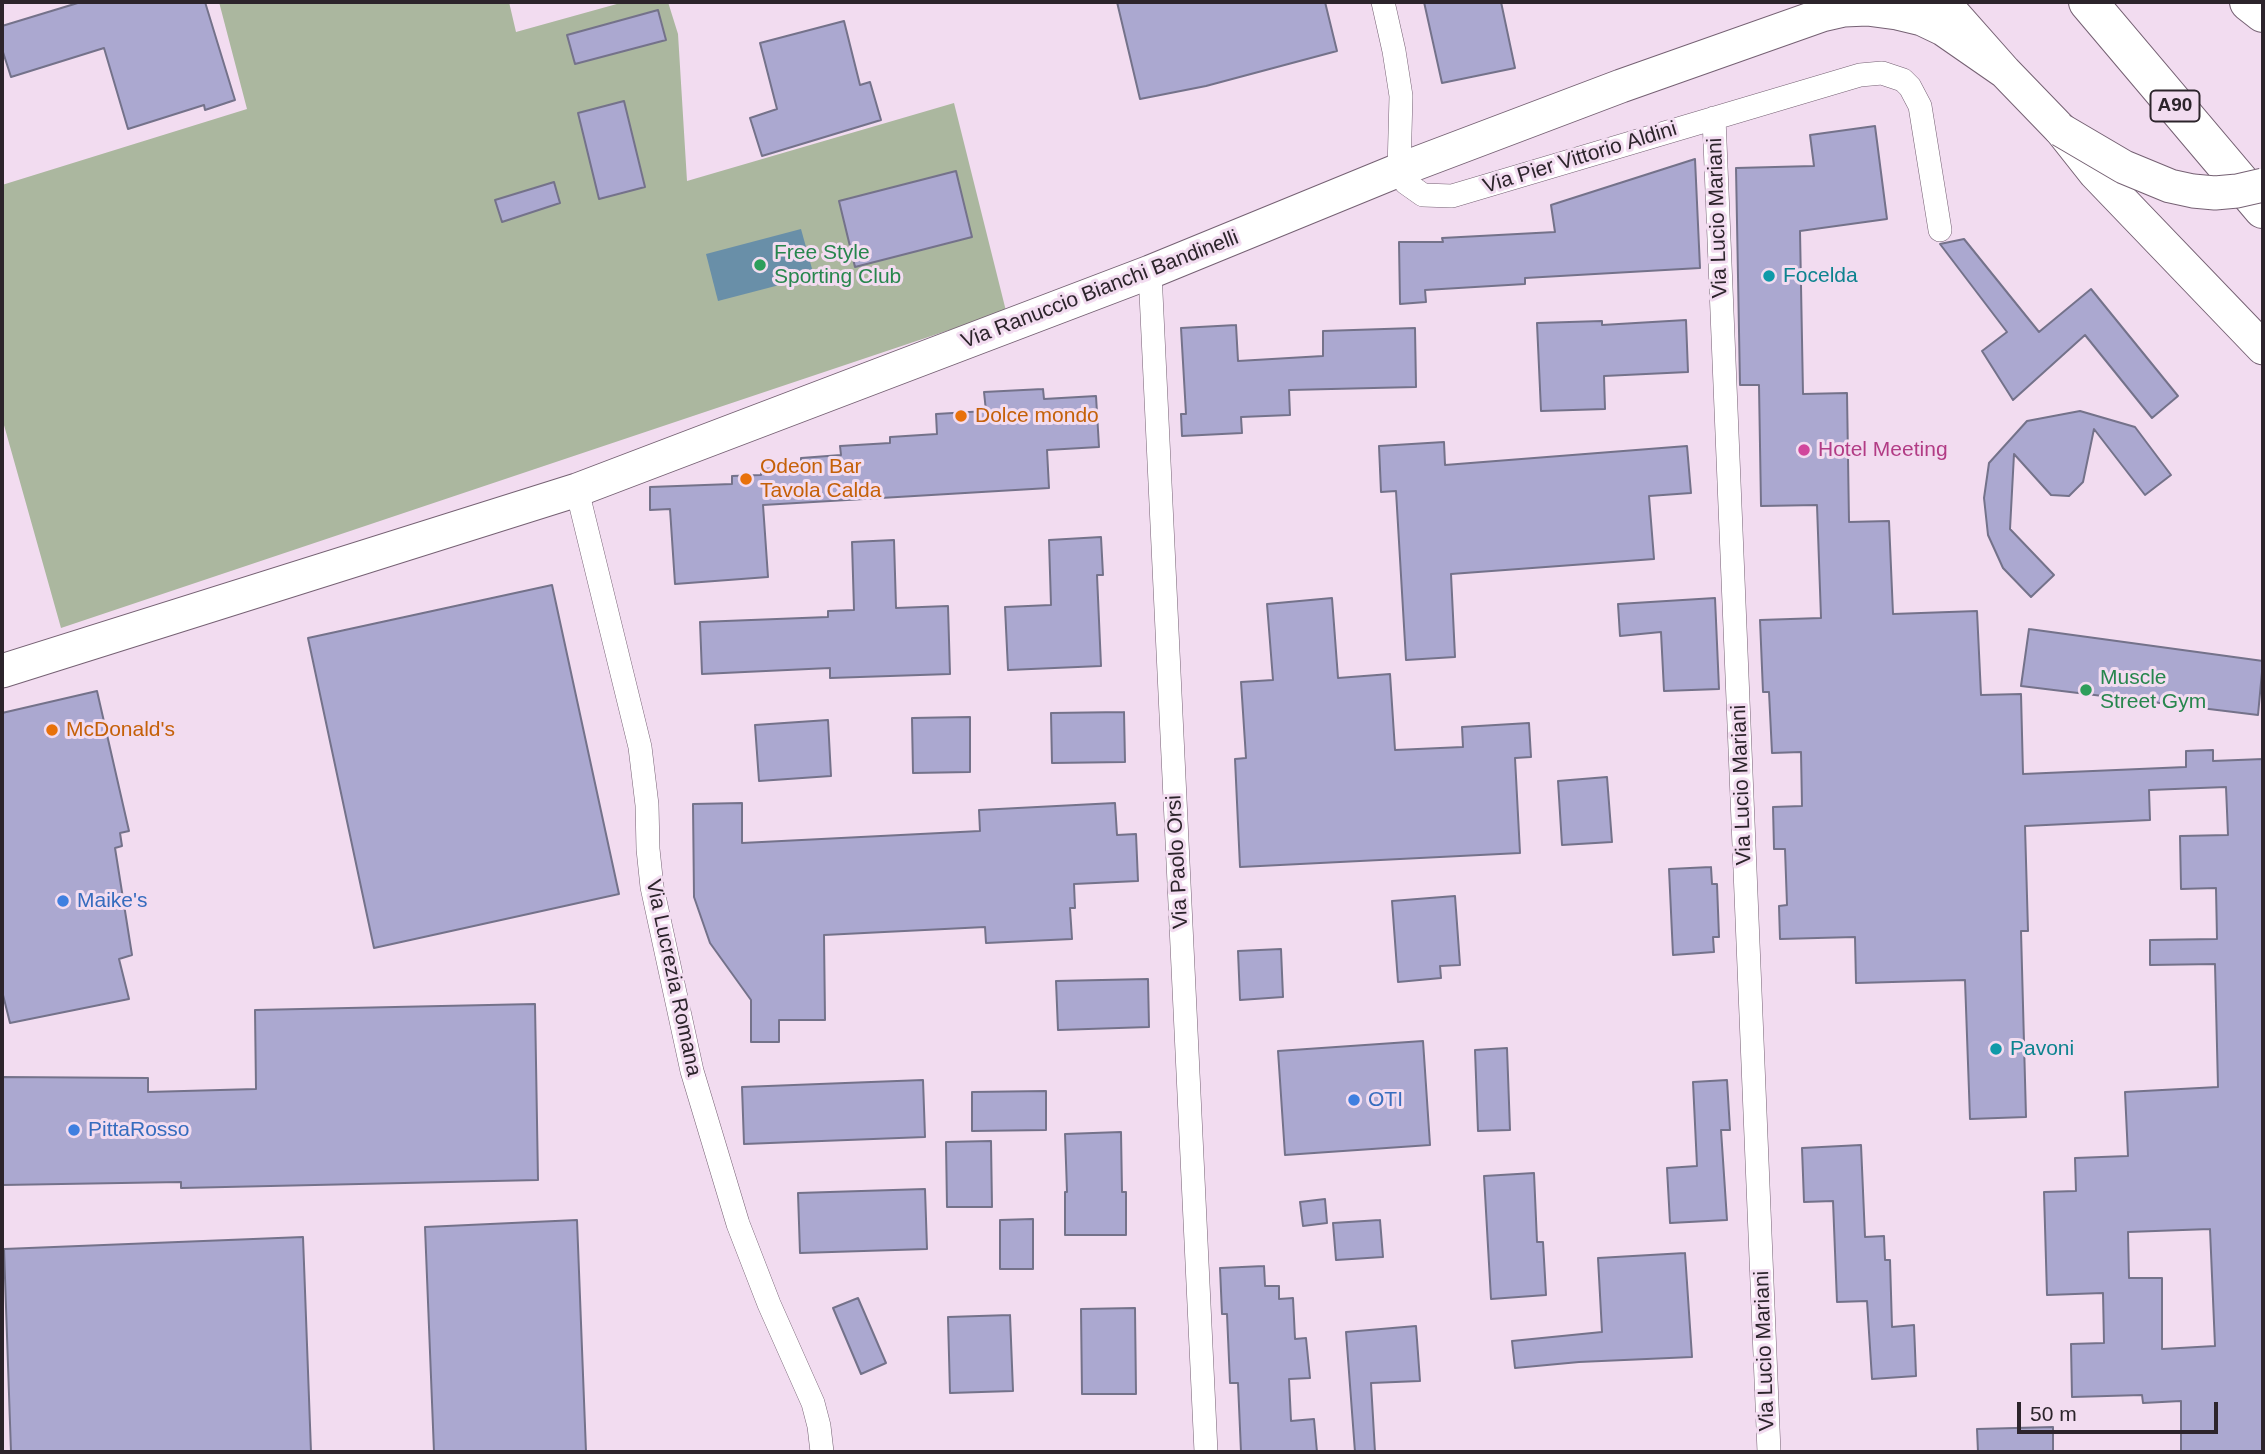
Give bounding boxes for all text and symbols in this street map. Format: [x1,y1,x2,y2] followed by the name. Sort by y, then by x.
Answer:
[2150,90,2200,122] road number: A90
[1480,117,1680,199] street label: Via Pier Vittorio Aldini
[1703,137,1733,299] street label: Via Lucio Mariani
[958,225,1242,355] street label: Via Ranuccio Bianchi Bandinelli
[774,240,901,290] place label: Free Style Sporting Club
[752,257,768,273] marker: Free Style Sporting Club
[1783,263,1858,289] place label: Focelda
[1761,268,1777,284] marker: Focelda
[975,403,1099,429] place label: Dolce mondo
[953,408,969,424] marker: Dolce mondo
[1818,437,1948,463] place label: Hotel Meeting
[1796,442,1812,458] marker: Hotel Meeting
[760,454,881,504] place label: Odeon Bar Tavola Calda
[738,471,754,487] marker: Odeon Bar Tavola Calda
[2100,665,2206,715] place label: Muscle Street Gym
[2078,682,2094,698] marker: Muscle Street Gym
[1727,704,1757,866] street label: Via Lucio Mariani
[66,717,175,743] place label: McDonald's
[44,722,60,738] marker: McDonald's
[1162,795,1194,929] street label: Via Paolo Orsi
[640,877,706,1079] street label: Via Lucrezia Romana
[77,888,148,914] place label: Maike's
[55,893,71,909] marker: Maike's
[2010,1036,2074,1062] place label: Pavoni
[1988,1041,2004,1057] marker: Pavoni
[1368,1087,1403,1113] place label: OTI
[1346,1092,1362,1108] marker: OTI
[88,1117,190,1143] place label: PittaRosso
[66,1122,82,1138] marker: PittaRosso
[1750,1270,1780,1432] street label: Via Lucio Mariani
[2020,1388,2221,1432] scale bar
[2030,1402,2077,1425] text: 50 m

